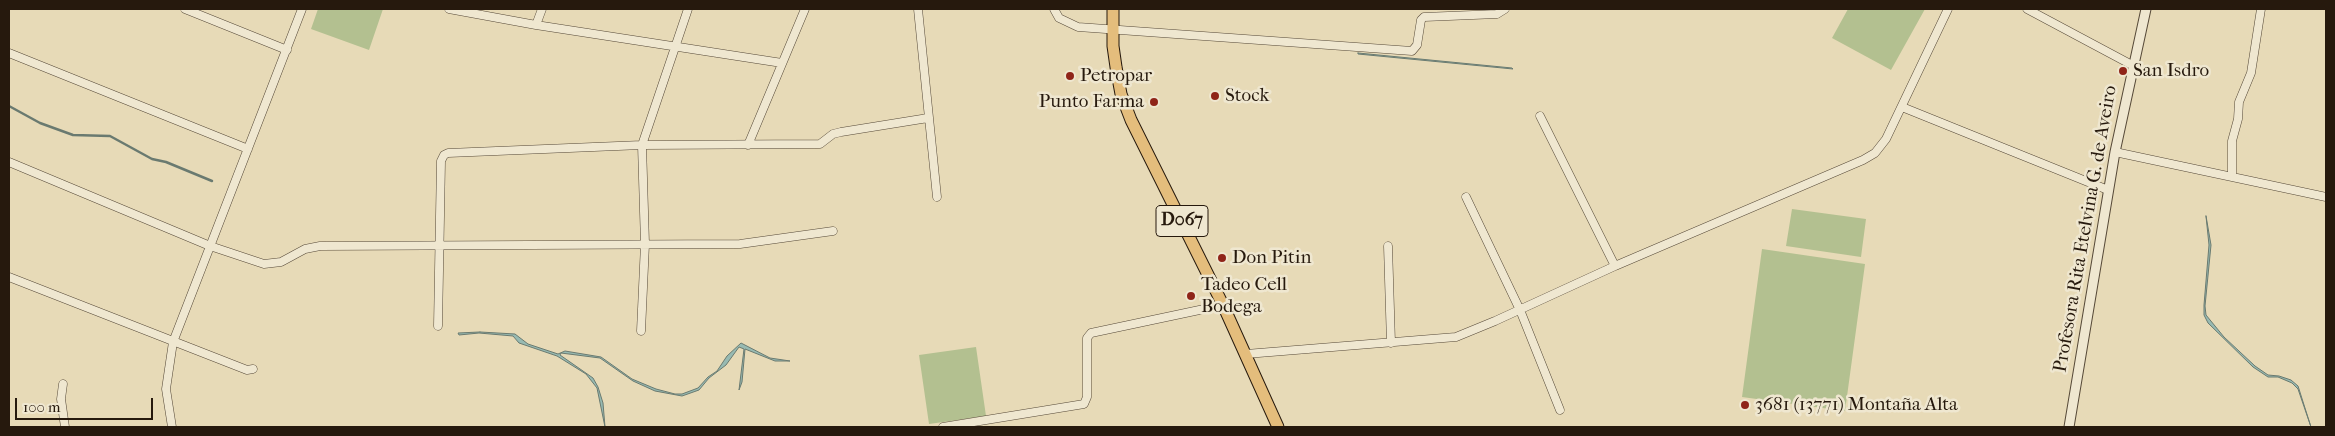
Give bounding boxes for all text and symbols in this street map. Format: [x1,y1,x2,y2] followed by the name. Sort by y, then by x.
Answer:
[2133,60,2209,82] place label: San Isdro
[1080,65,1152,87] place label: Petropar
[2117,65,2129,77] marker: San Isdro
[1064,70,1076,82] marker: Petropar
[2050,84,2122,374] street label: Profesora Rita Etelvina G. de Aveiro
[1225,85,1269,107] place label: Stock
[1209,90,1221,102] marker: Stock
[1039,91,1144,113] place label: Punto Farma
[1148,96,1160,108] marker: Punto Farma
[1156,206,1208,237] road number: D067
[1232,247,1311,269] place label: Don Pitin
[1216,252,1228,264] marker: Don Pitin
[1201,274,1287,318] place label: Tadeo Cell Bodega
[1185,290,1197,302] marker: Tadeo Cell Bodega
[18,388,155,420] scale bar
[1755,394,1958,416] place label: 3681 (13771) Montaña Alta
[23,398,61,416] text: 100 m
[1739,399,1751,411] marker: 3681 (13771) Montaña Alta

